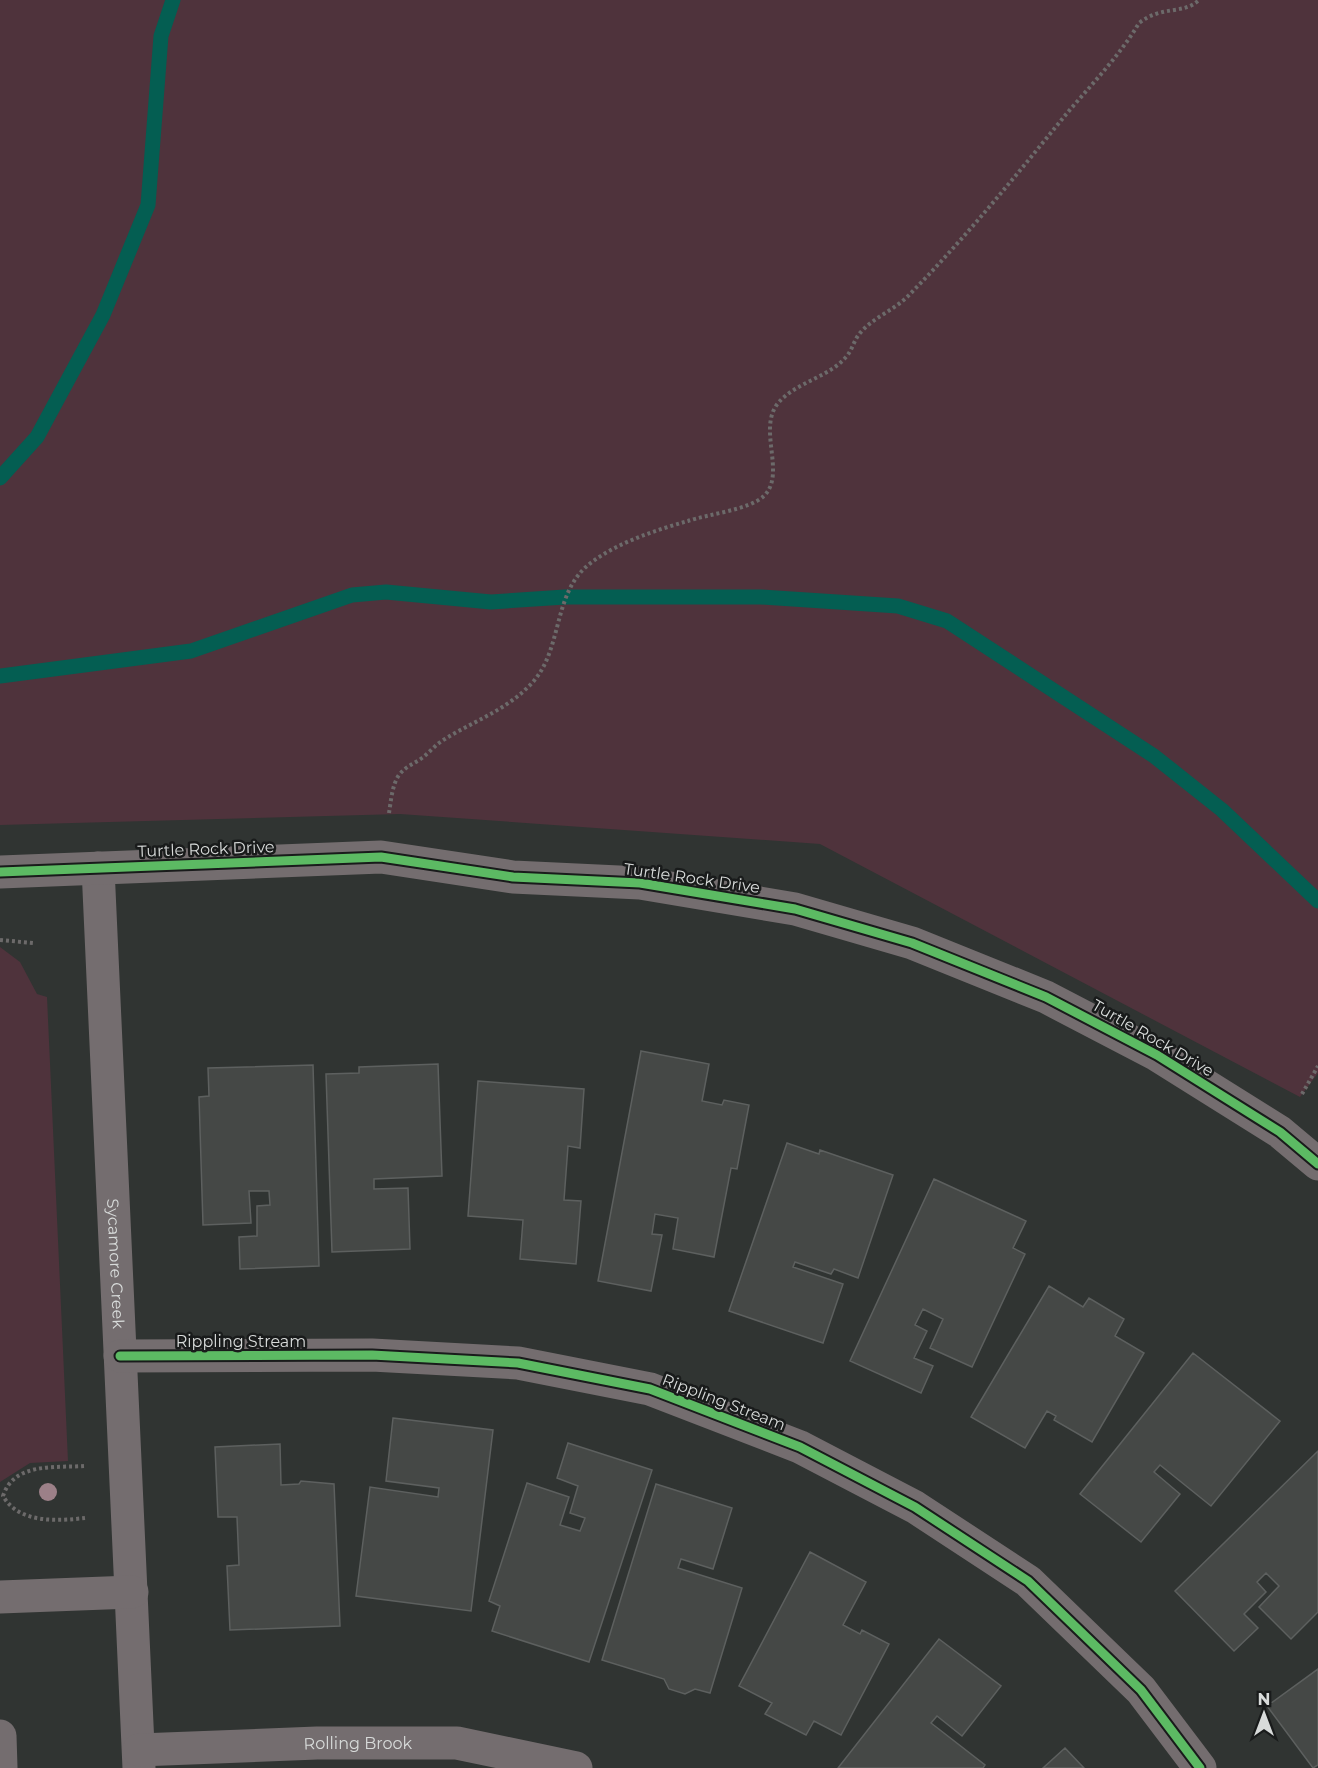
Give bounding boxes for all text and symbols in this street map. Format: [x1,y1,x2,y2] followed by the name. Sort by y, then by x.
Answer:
[137,837,275,861] street label: Turtle Rock Drive
[623,859,761,897] street label: Turtle Rock Drive
[1089,995,1217,1081] street label: Turtle Rock Drive
[104,1198,128,1330] street label: Sycamore Creek
[176,1332,306,1351] street label: Rippling Stream
[660,1370,788,1434] street label: Rippling Stream
[1234,1684,1294,1744] north arrow
[1258,1690,1270,1709] text: N
[303,1734,413,1753] street label: Rolling Brook

